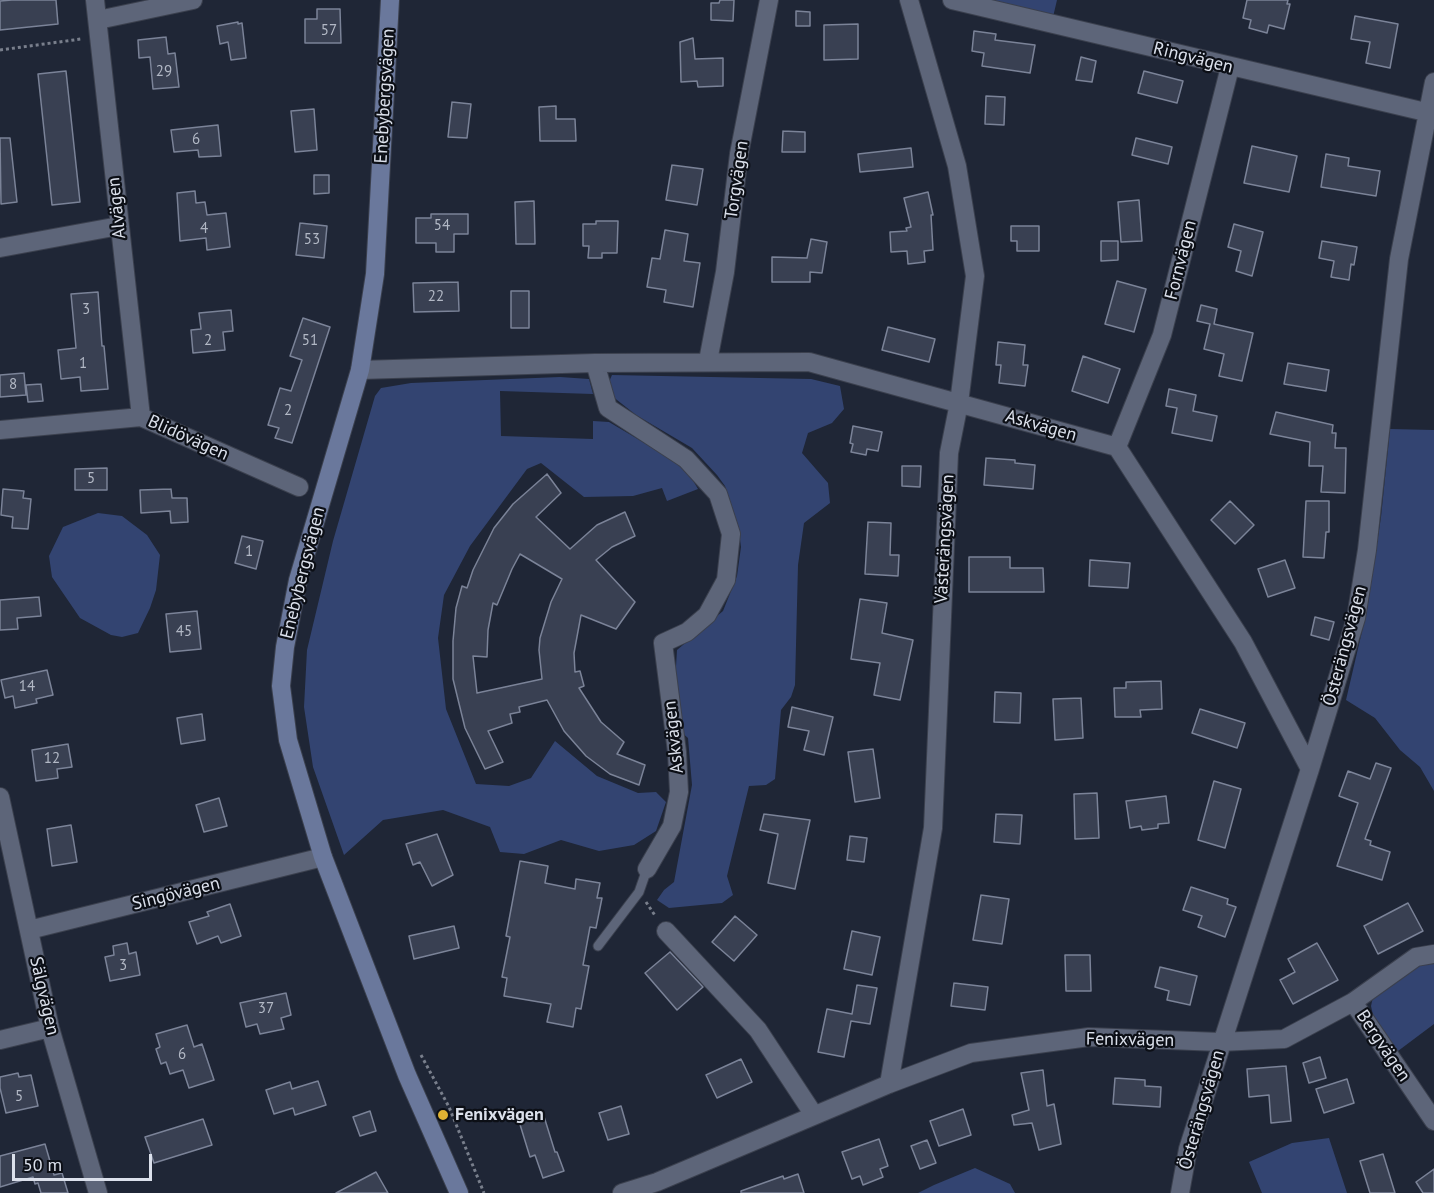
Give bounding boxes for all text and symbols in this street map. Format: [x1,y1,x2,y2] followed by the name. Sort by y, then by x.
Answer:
[321,22,337,40] house number: 57
[371,28,399,164] street label: Enebybergsvägen
[1151,38,1235,78] street label: Ringvägen
[156,63,172,81] house number: 29
[192,131,200,149] house number: 6
[721,139,753,221] street label: Torgvägen
[103,176,131,240] street label: Alvägen
[434,217,450,235] house number: 54
[1161,218,1201,302] street label: Fornvägen
[200,220,208,238] house number: 4
[304,231,320,249] house number: 53
[428,288,444,306] house number: 22
[82,301,90,319] house number: 3
[204,332,212,350] house number: 2
[302,332,318,350] house number: 51
[79,355,87,373] house number: 1
[9,376,17,394] house number: 8
[284,402,292,420] house number: 2
[1003,406,1079,446] street label: Askvägen
[144,411,232,465] street label: Blidövägen
[87,470,95,488] house number: 5
[931,474,959,604] street label: Västerängsvägen
[276,505,330,641] street label: Enebybergsvägen
[245,543,253,561] house number: 1
[1319,584,1371,708] street label: Österängsvägen
[176,623,192,641] house number: 45
[19,678,35,696] house number: 14
[659,700,689,774] street label: Askvägen
[44,750,60,768] house number: 12
[130,873,222,915] street label: Singövägen
[25,955,63,1037] street label: Sälgvägen
[119,957,127,975] house number: 3
[258,1000,274,1018] house number: 37
[1351,1006,1415,1086] street label: Bergvägen
[1086,1028,1174,1052] street label: Fenixvägen
[178,1046,186,1064] house number: 6
[1175,1048,1229,1172] street label: Österängsvägen
[15,1088,23,1106] house number: 5
[455,1104,544,1126] place label: Fenixvägen
[436,1108,450,1122] marker: Fenixvägen
[15,1142,154,1180] scale bar
[23,1153,62,1176] text: 50 m

